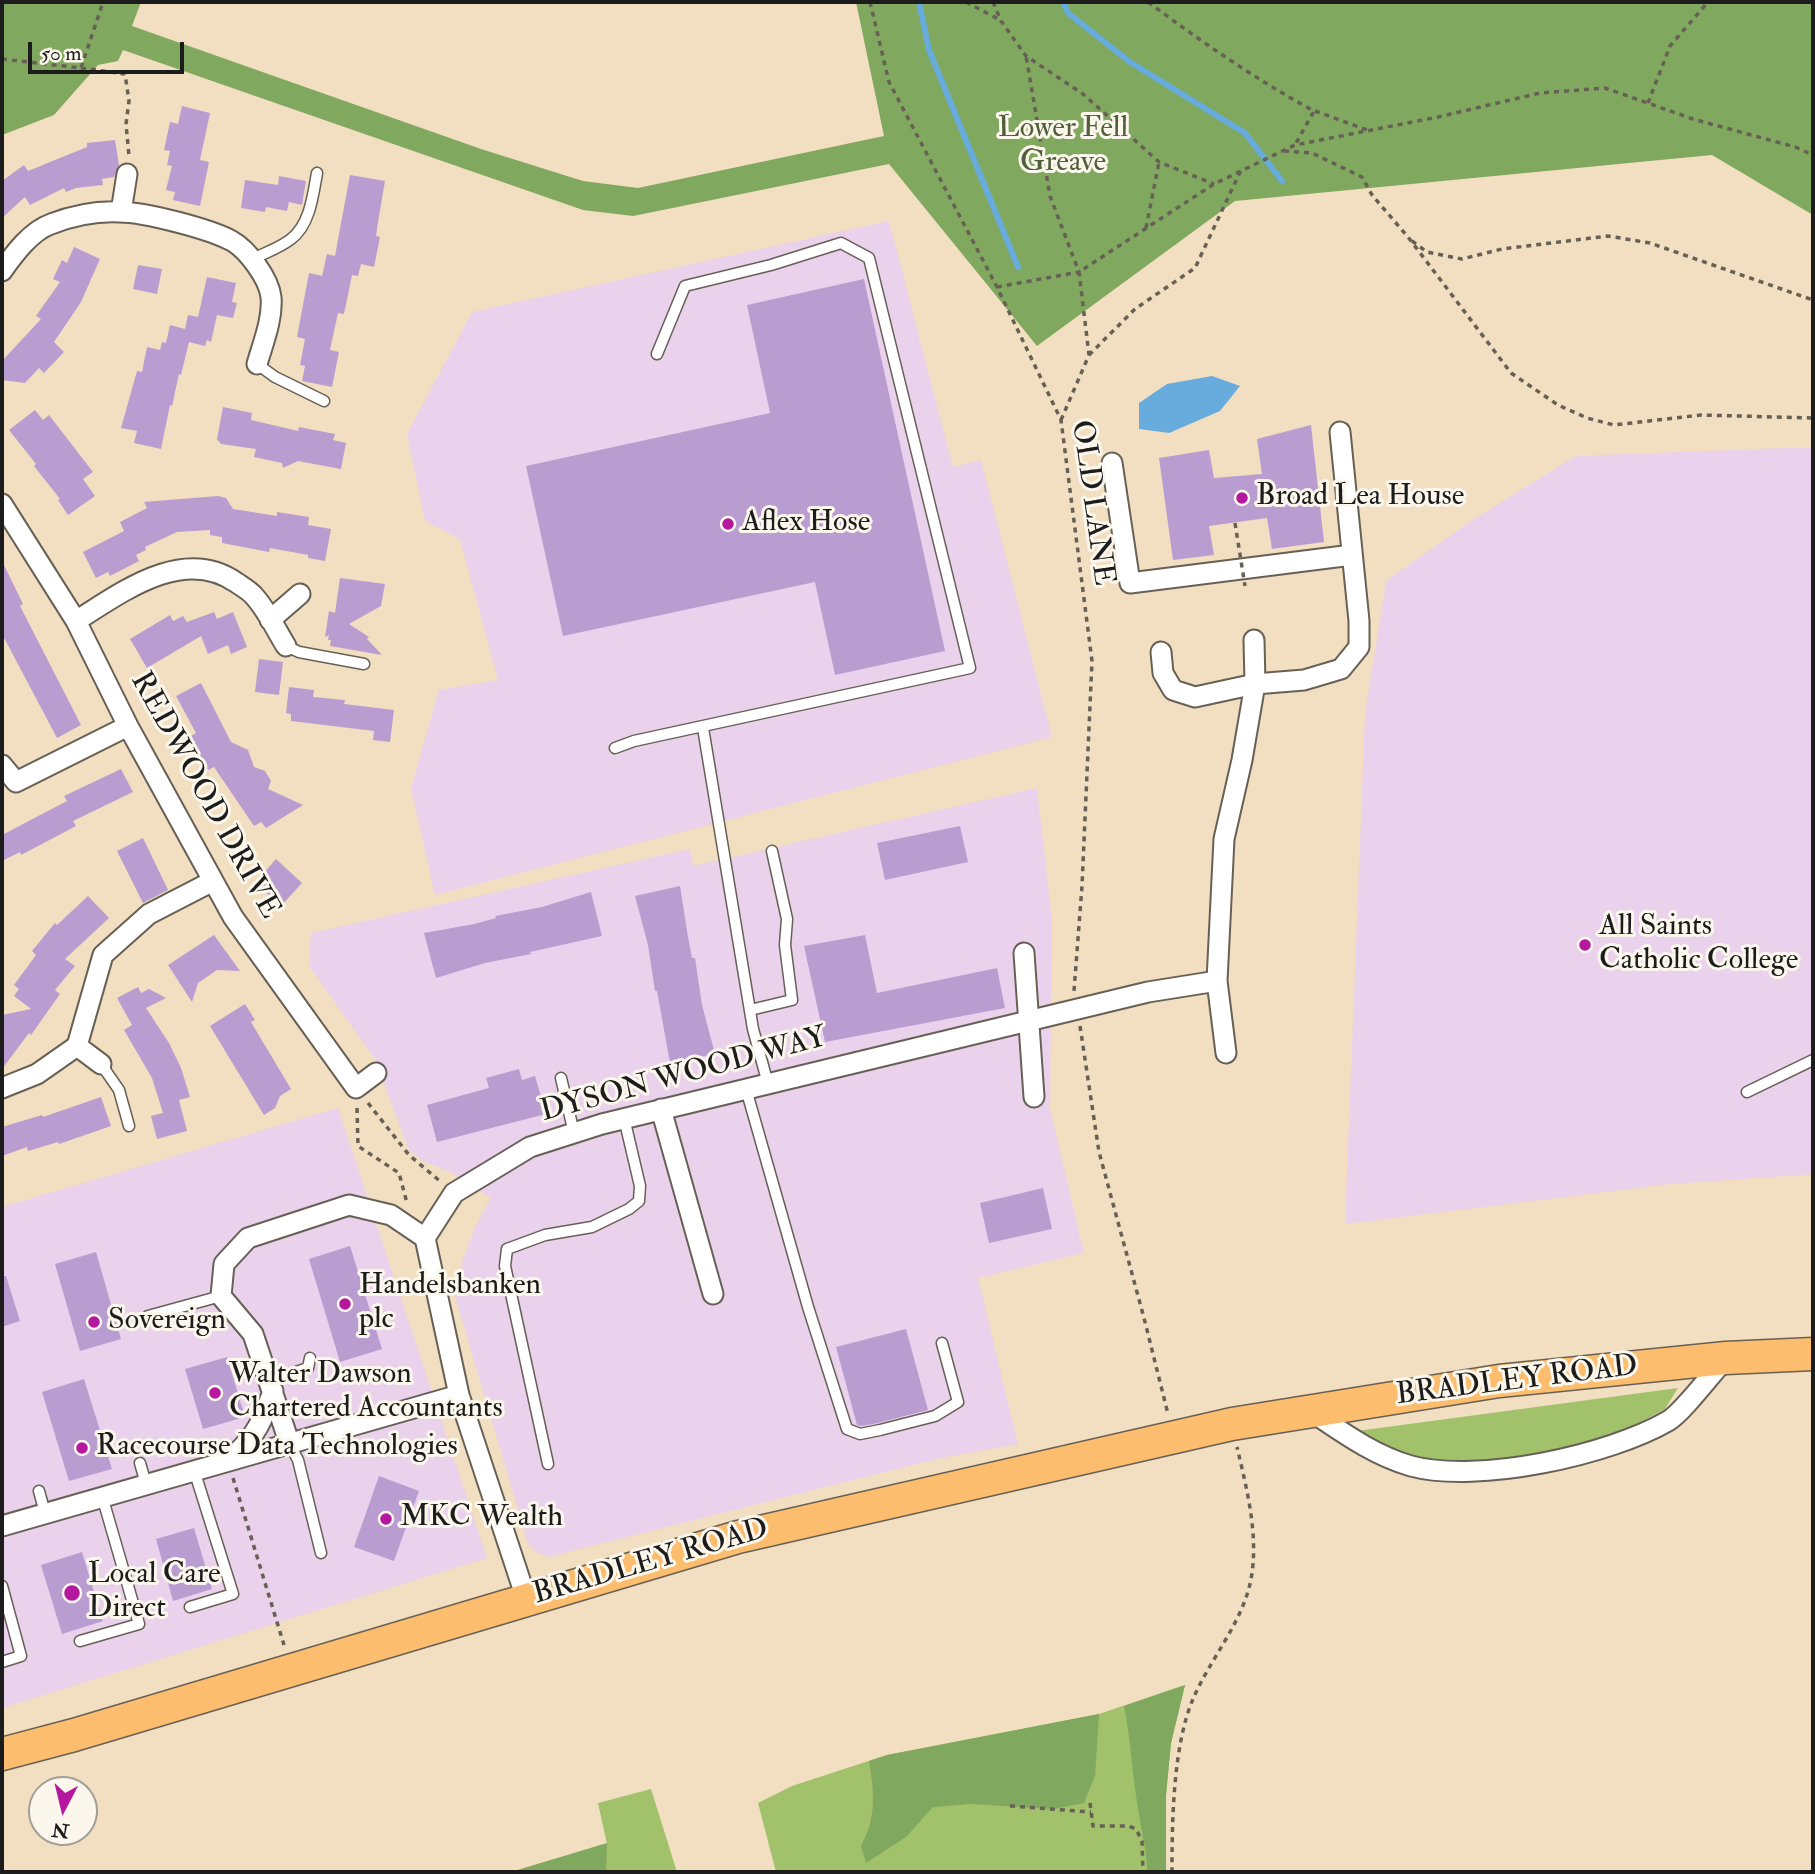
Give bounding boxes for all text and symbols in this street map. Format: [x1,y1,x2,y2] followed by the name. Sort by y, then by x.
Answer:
[32,28,187,72] scale bar
[41,40,82,67] text: 50 m
[998,112,1128,182] park label: Lower Fell Greave
[1062,418,1120,588] street label: OLD LANE
[1256,480,1464,516] place label: Broad Lea House
[1234,490,1250,506] marker: Broad Lea House
[742,506,870,542] place label: Aflex Hose
[720,516,736,532] marker: Aflex Hose
[121,666,287,926] street label: REDWOOD DRIVE
[1599,910,1798,981] place label: All Saints Catholic College
[1577,937,1593,953] marker: All Saints Catholic College
[537,1020,831,1132] street label: DYSON WOOD WAY
[359,1269,541,1340] place label: Handelsbanken plc
[337,1296,353,1312] marker: Handelsbanken plc
[108,1304,226,1340] place label: Sovereign
[86,1314,102,1330] marker: Sovereign
[1394,1349,1640,1415] street label: BRADLEY ROAD
[229,1358,503,1428] place label: Walter Dawson Chartered Accountants
[207,1385,223,1401] marker: Walter Dawson Chartered Accountants
[96,1430,458,1466] place label: Racecourse Data Technologies
[74,1440,90,1456] marker: Racecourse Data Technologies
[400,1501,563,1537] place label: MKC Wealth
[378,1511,394,1527] marker: MKC Wealth
[529,1512,773,1614] street label: BRADLEY ROAD
[88,1558,221,1628] place label: Local Care Direct
[62,1583,82,1603] marker: Local Care Direct
[28,1776,98,1846] north arrow
[51,1817,71,1843] text: N

